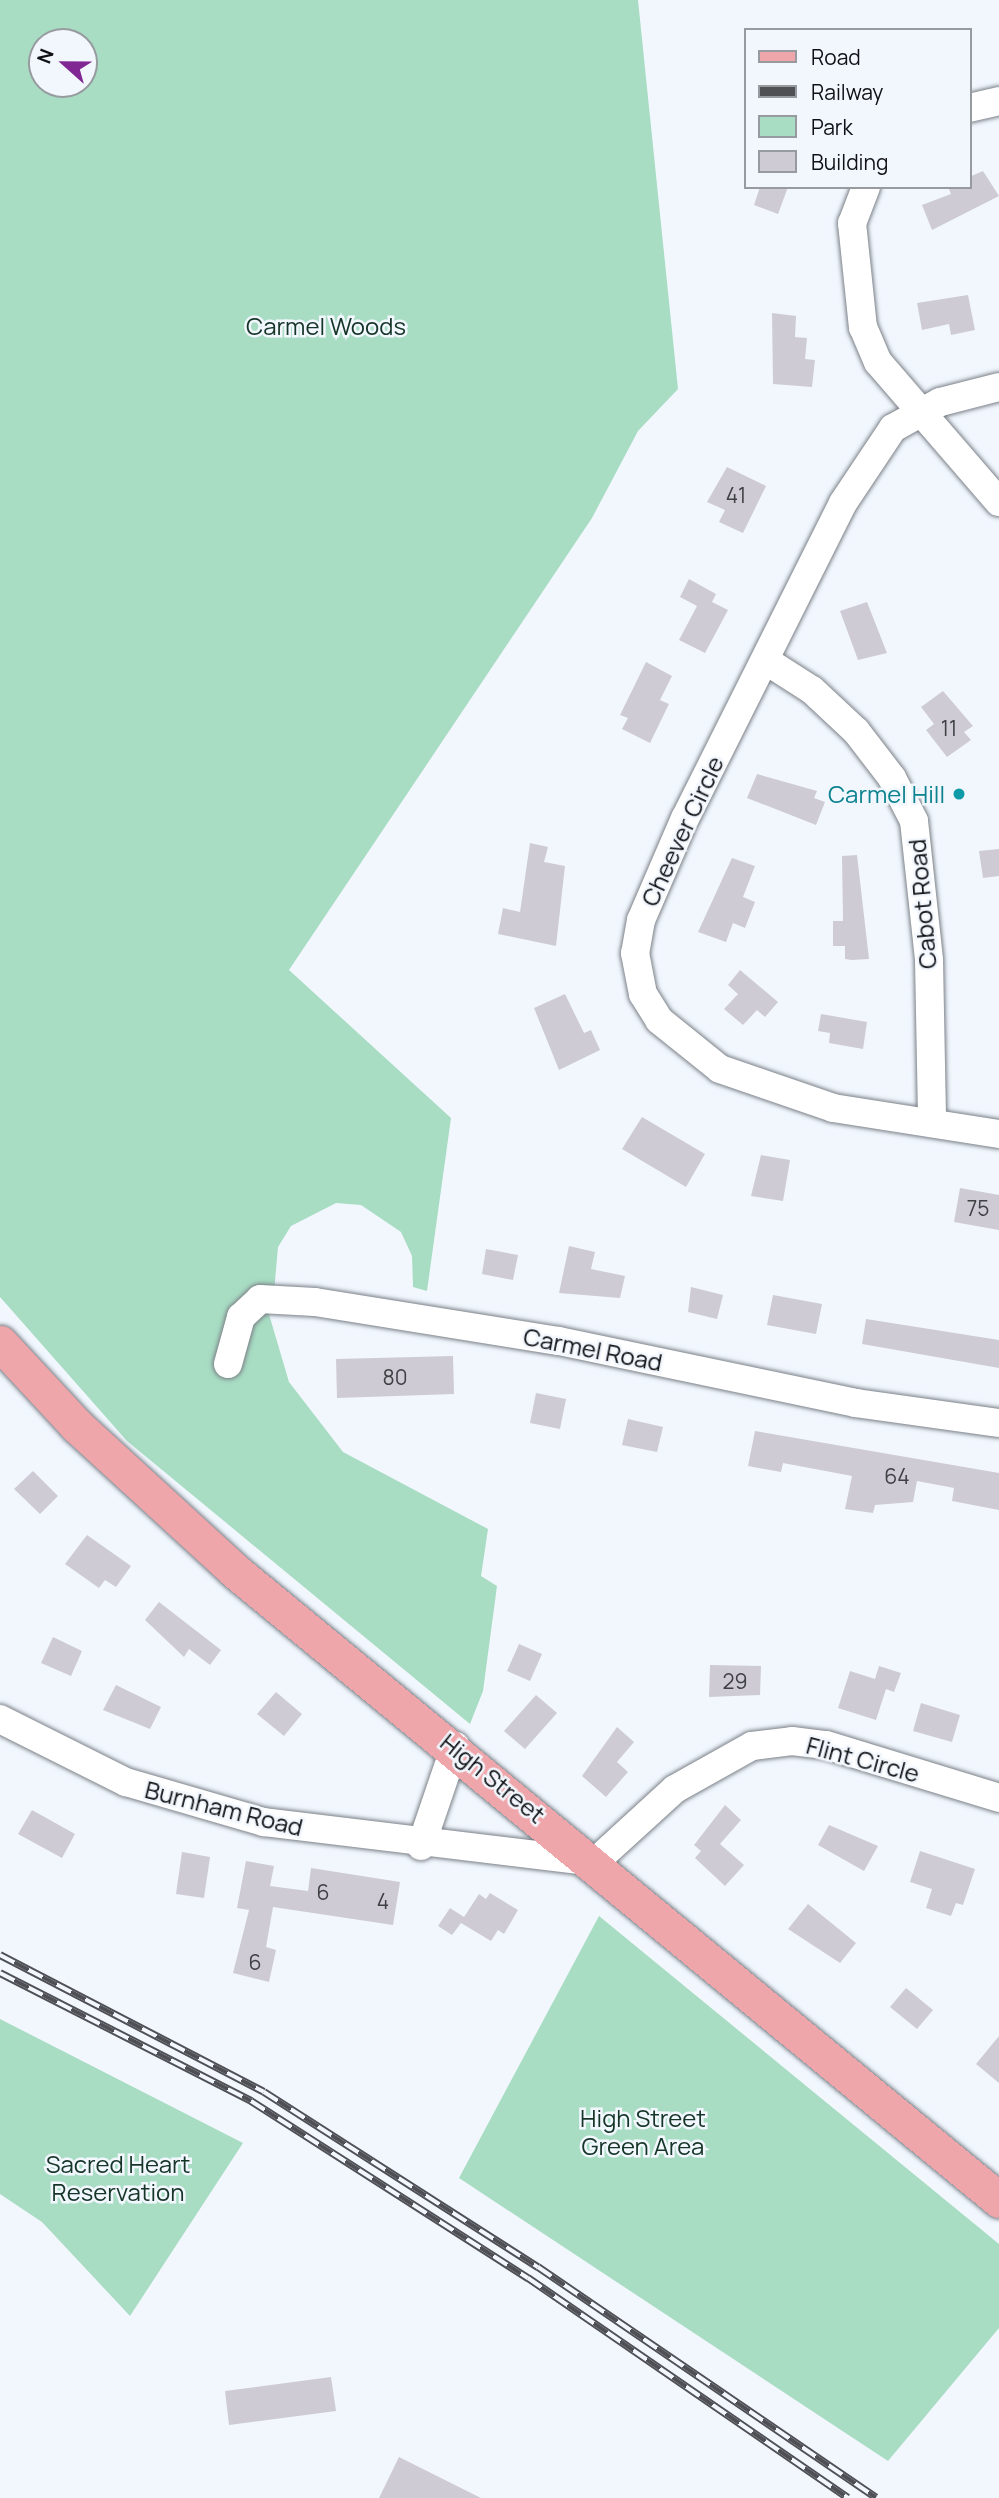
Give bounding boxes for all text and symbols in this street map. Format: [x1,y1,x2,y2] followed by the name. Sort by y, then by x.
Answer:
[28,28,98,98] north arrow
[744,28,971,189] legend
[811,43,861,71] text: Road
[31,45,60,67] text: N
[811,78,883,106] text: Railway
[811,113,853,141] text: Park
[811,148,888,176] text: Building
[246,312,406,340] park label: Carmel Woods
[726,482,746,508] house number: 41
[941,715,957,741] house number: 11
[635,752,729,910] street label: Cheever Circle
[828,780,945,808] place label: Carmel Hill
[951,786,967,802] marker: Carmel Hill
[902,838,942,970] street label: Cabot Road
[967,1195,989,1221] house number: 75
[521,1321,665,1377] street label: Carmel Road
[382,1364,408,1390] house number: 80
[884,1463,910,1489] house number: 64
[722,1668,748,1694] house number: 29
[435,1727,551,1829] street label: High Street
[803,1730,923,1788] street label: Flint Circle
[142,1774,306,1842] street label: Burnham Road
[316,1879,330,1905] house number: 6
[377,1888,389,1914] house number: 4
[248,1949,262,1975] house number: 6
[580,2104,706,2160] park label: High Street Green Area
[46,2150,190,2206] park label: Sacred Heart Reservation

